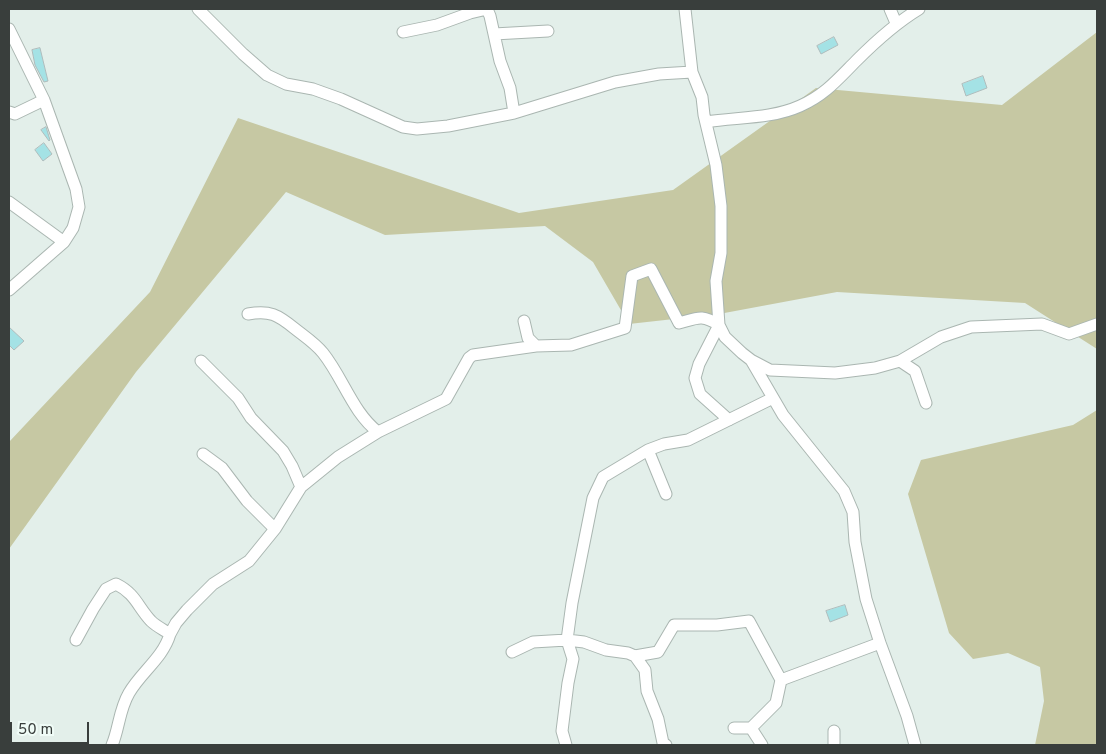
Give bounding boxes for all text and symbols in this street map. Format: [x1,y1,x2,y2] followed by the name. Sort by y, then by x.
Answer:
[12,712,91,744] scale bar
[18,721,53,740] text: 50 m

